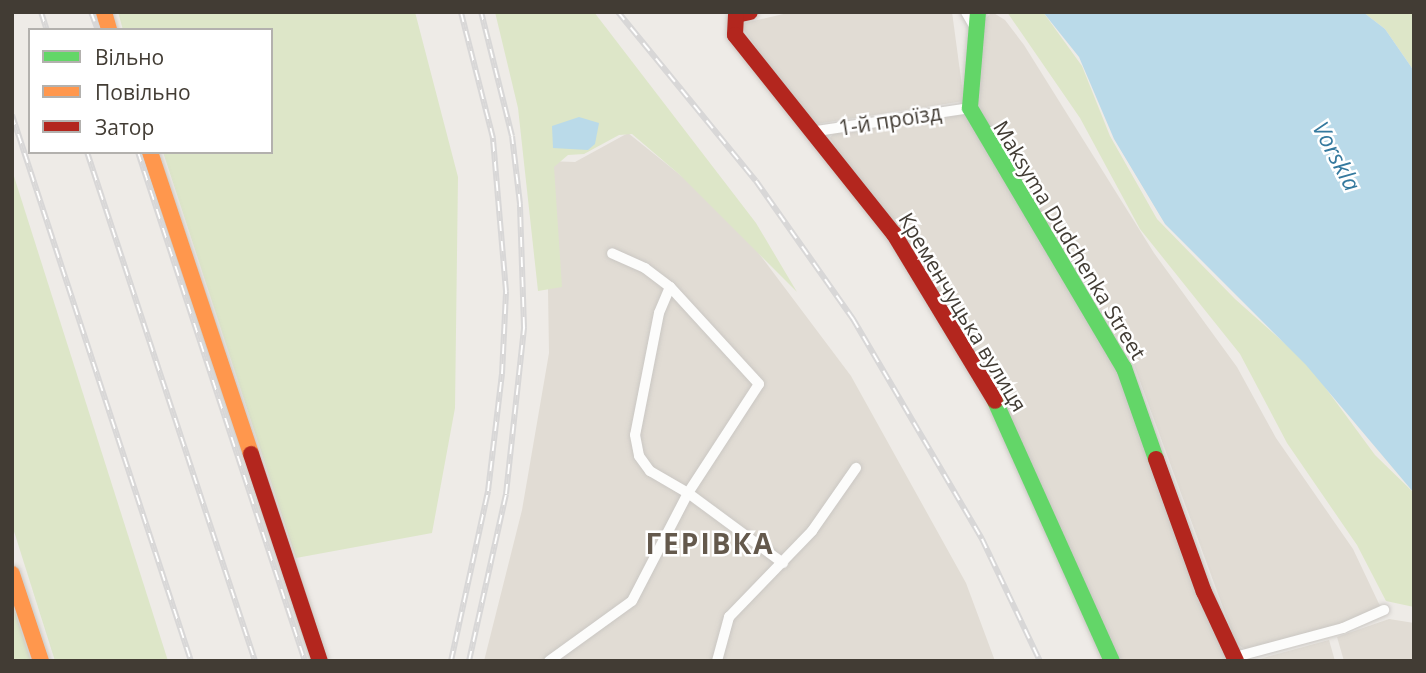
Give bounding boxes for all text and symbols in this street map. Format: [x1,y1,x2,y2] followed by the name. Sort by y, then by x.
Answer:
[28,28,273,154] legend
[95,43,164,71] text: Вільно
[95,78,191,106] text: Повільно
[837,99,943,141] street label: 1-й проїзд
[95,113,154,141] text: Затор
[989,116,1151,364] street label: Maksyma Dudchenka Street
[1307,117,1367,195] water label: Vorskla
[894,208,1032,416] street label: Кременчуцька вулиця
[646,526,774,560] district label: ГЕРІВКА

